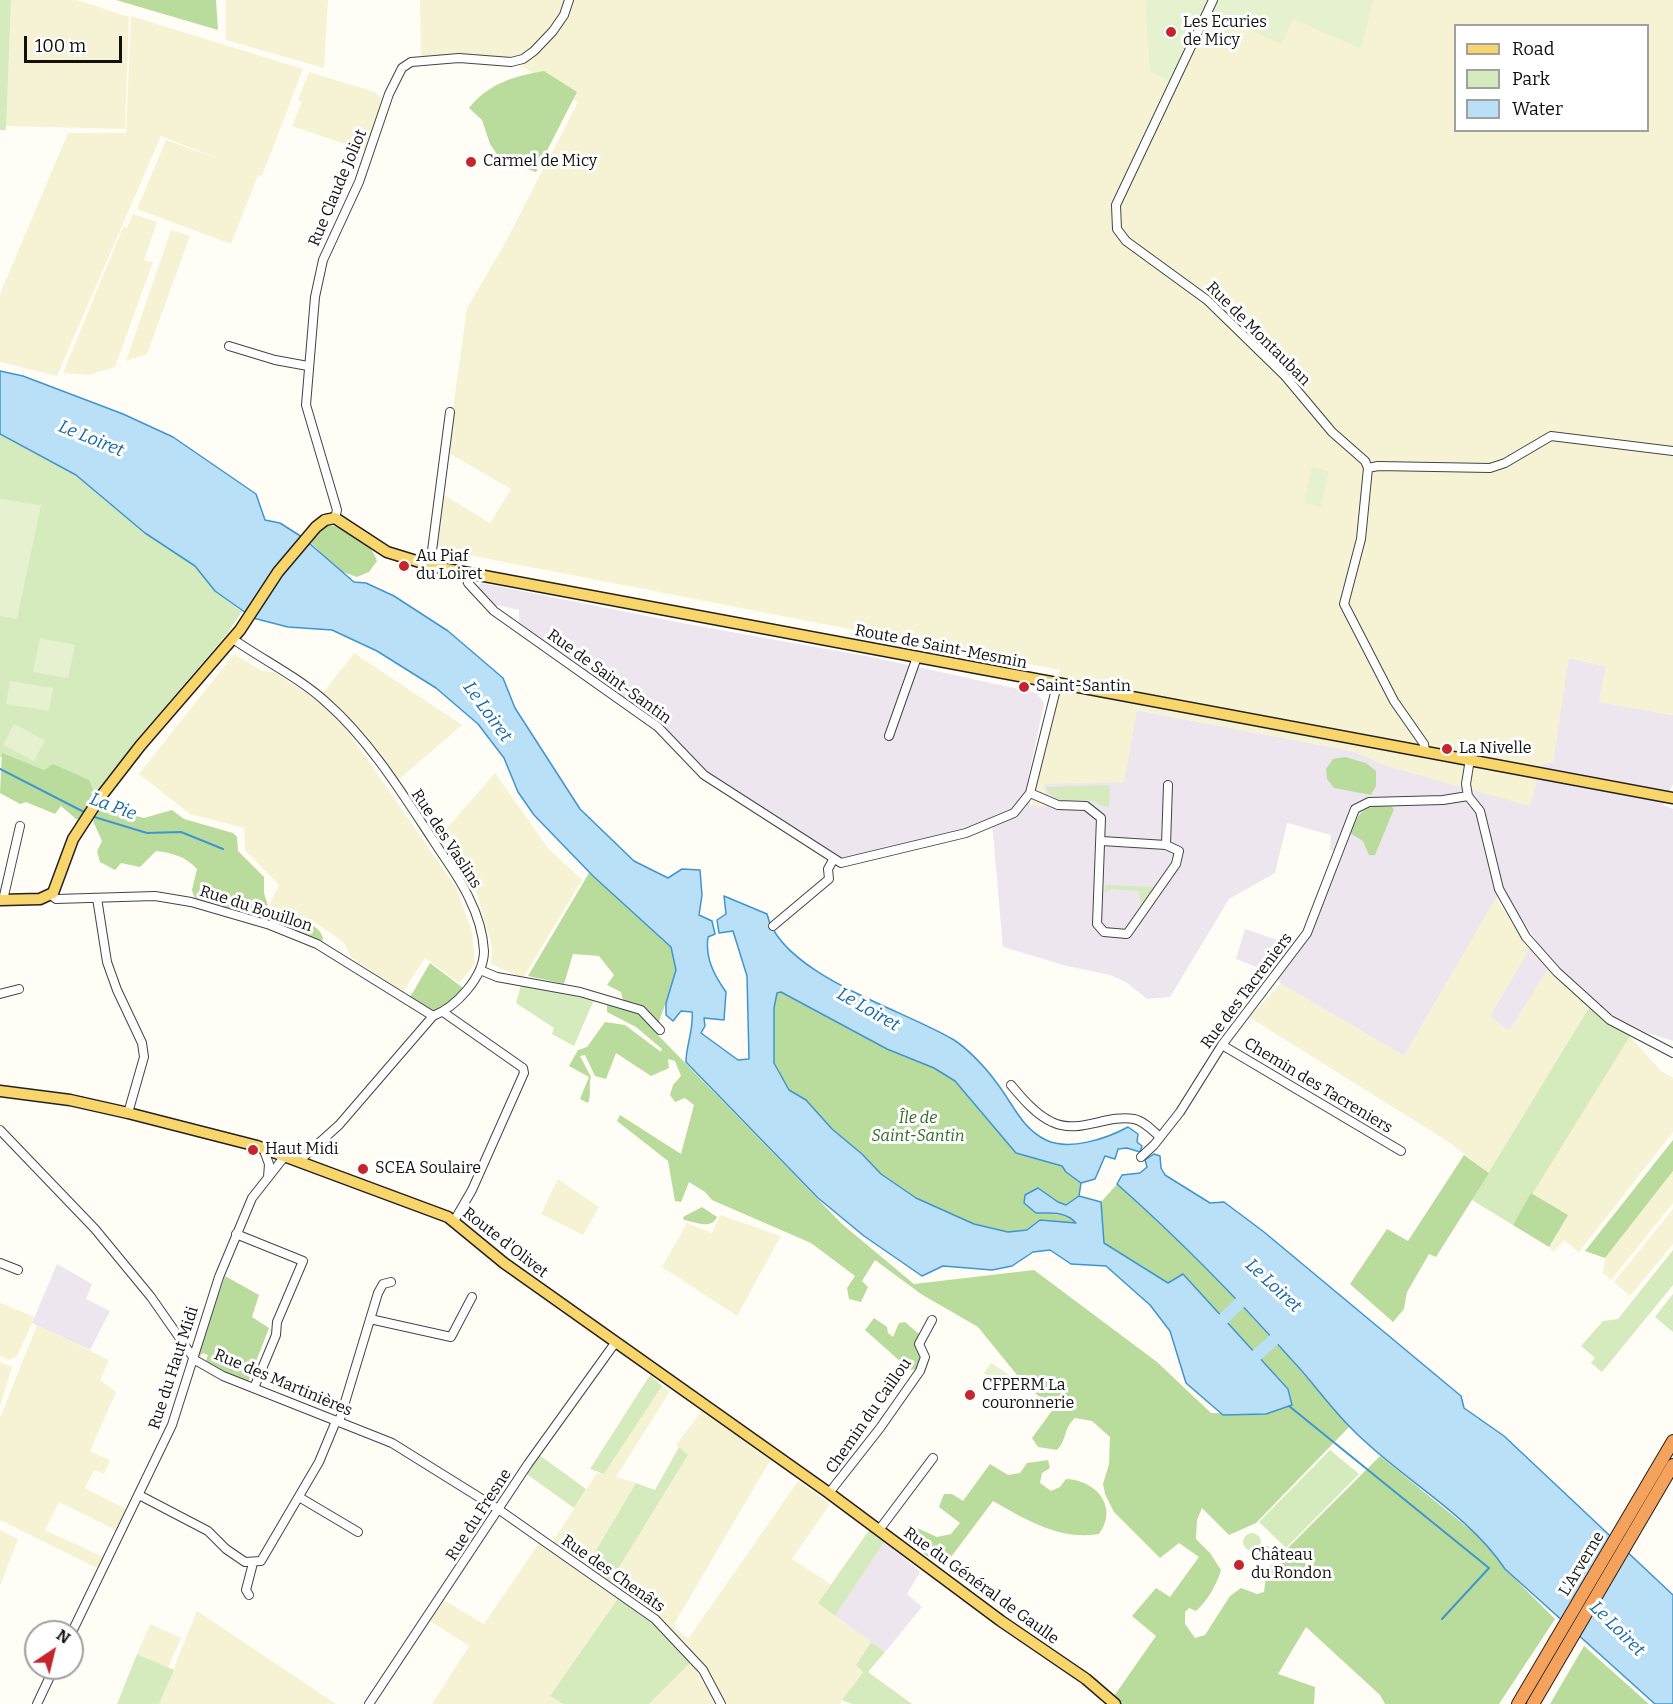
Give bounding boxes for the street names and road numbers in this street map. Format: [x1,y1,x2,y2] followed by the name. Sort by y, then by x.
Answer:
[305,127,371,249] street label: Rue Claude Joliot
[1202,278,1314,390] street label: Rue de Montauban
[853,621,1029,673] street label: Route de Saint-Mesmin
[543,626,675,728] street label: Rue de Saint-Santin
[407,786,485,892] street label: Rue des Vaslins
[197,882,315,936] street label: Rue du Bouillon
[1197,929,1297,1053] street label: Rue des Tacreniers
[1240,1034,1396,1138] street label: Chemin des Tacreniers
[459,1204,551,1282] street label: Route d'Olivet
[145,1304,203,1432] street label: Rue du Haut Midi
[211,1345,355,1421] street label: Rue des Martinières
[822,1355,916,1477] street label: Chemin du Caillou
[442,1466,516,1564] street label: Rue du Fresne
[900,1523,1062,1649] street label: Rue du Général de Gaulle
[1555,1528,1609,1600] street label: L'Arverne
[558,1531,668,1617] street label: Rue des Chenâts

